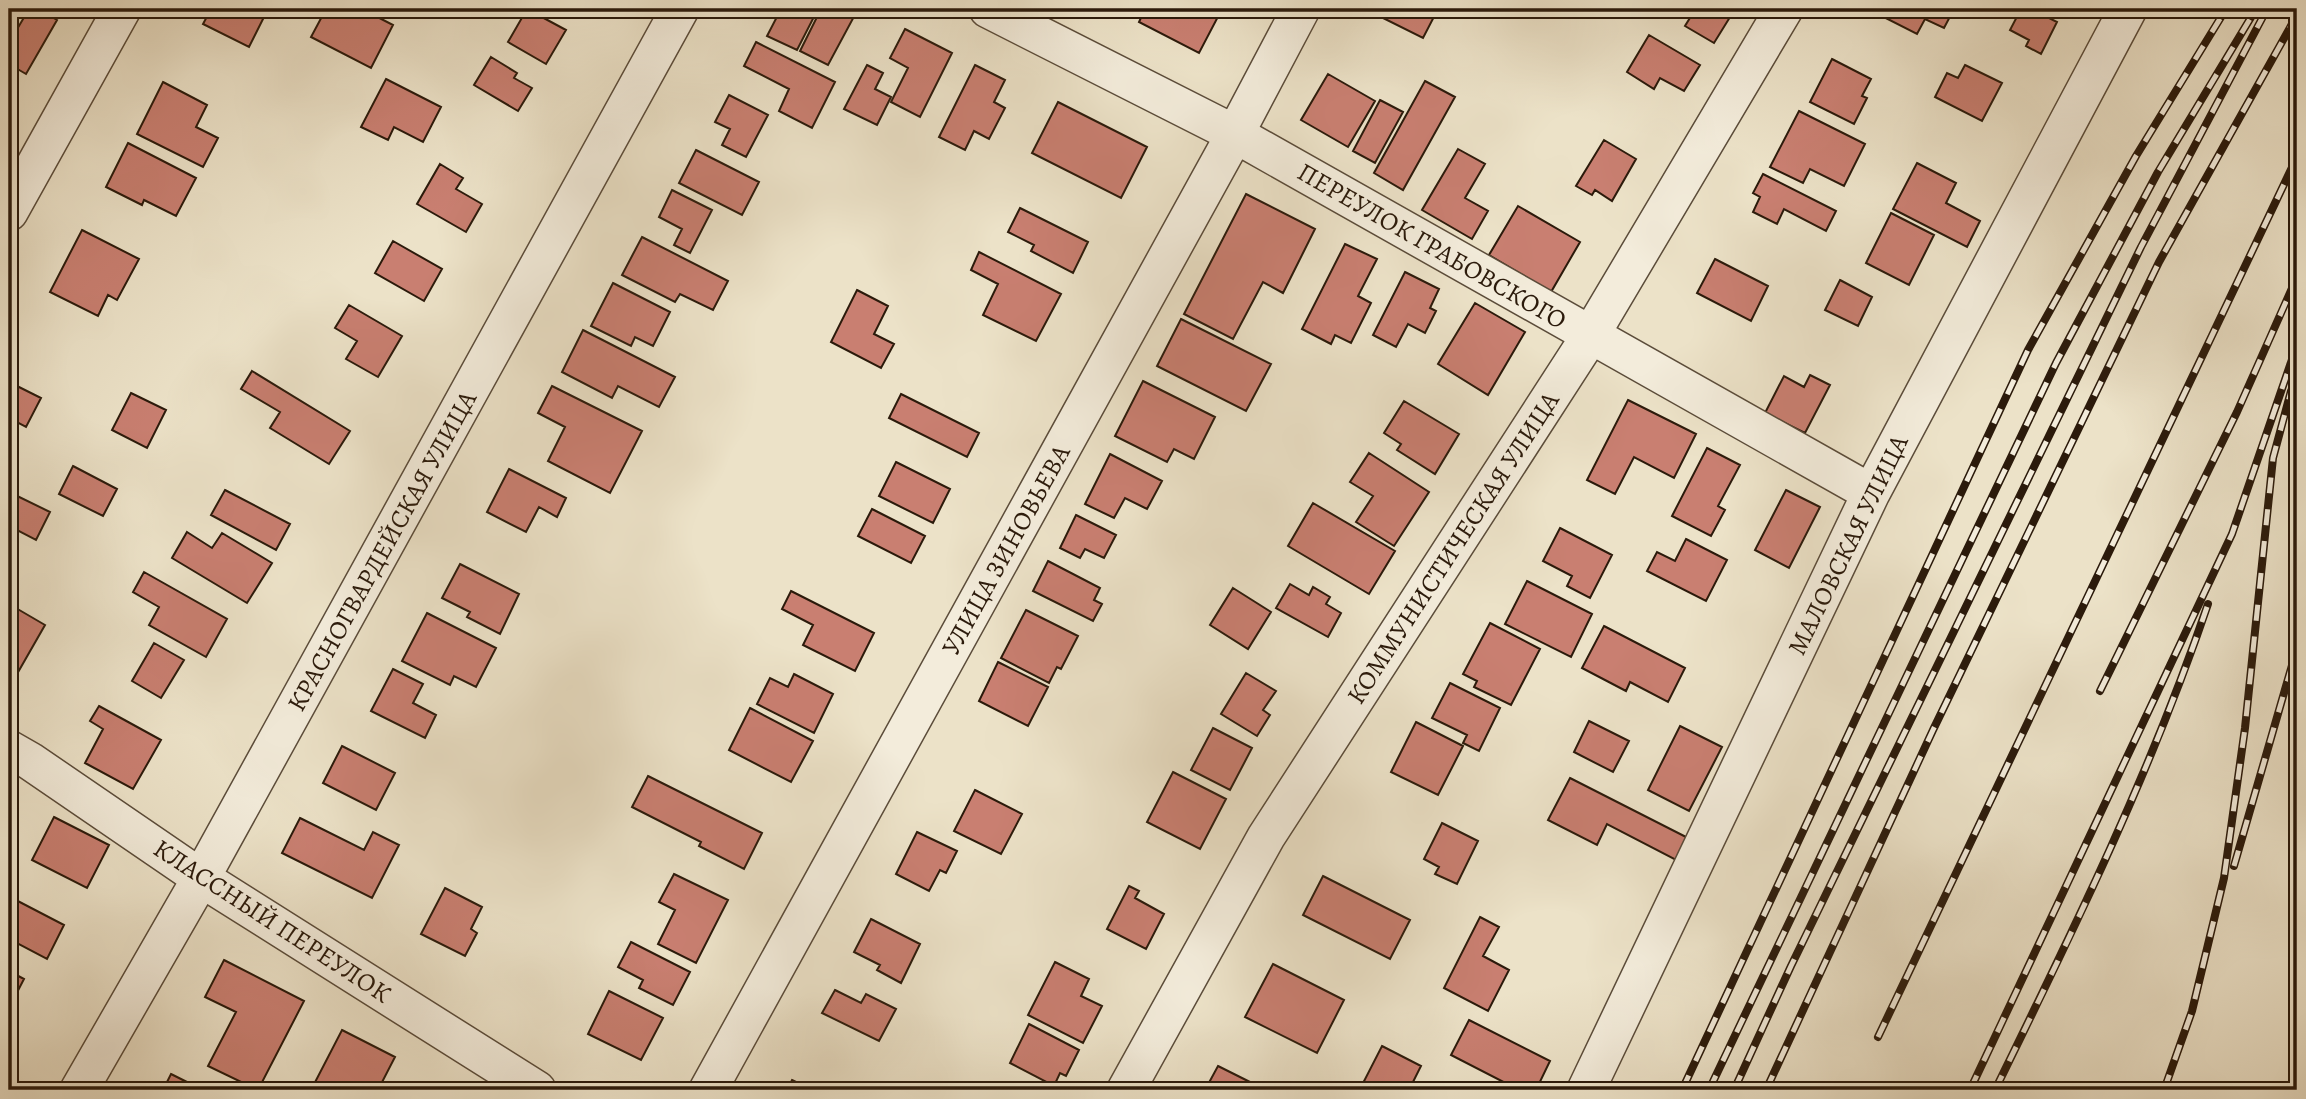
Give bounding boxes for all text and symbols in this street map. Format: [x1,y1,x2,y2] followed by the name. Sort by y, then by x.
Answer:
[1291,155,1573,337] street label: ПЕРЕУЛОК ГРАБОВСКОГО
[279,384,485,718] street label: КРАСНОГВАРДЕЙСКАЯ УЛИЦА
[1339,384,1568,711] street label: КОММУНИСТИЧЕСКАЯ УЛИЦА
[1779,428,1917,661] street label: МАЛОВСКАЯ УЛИЦА
[933,438,1079,662] street label: УЛИЦА ЗИНОВЬЕВА
[147,831,398,1011] street label: КЛАССНЫЙ ПЕРЕУЛОК

